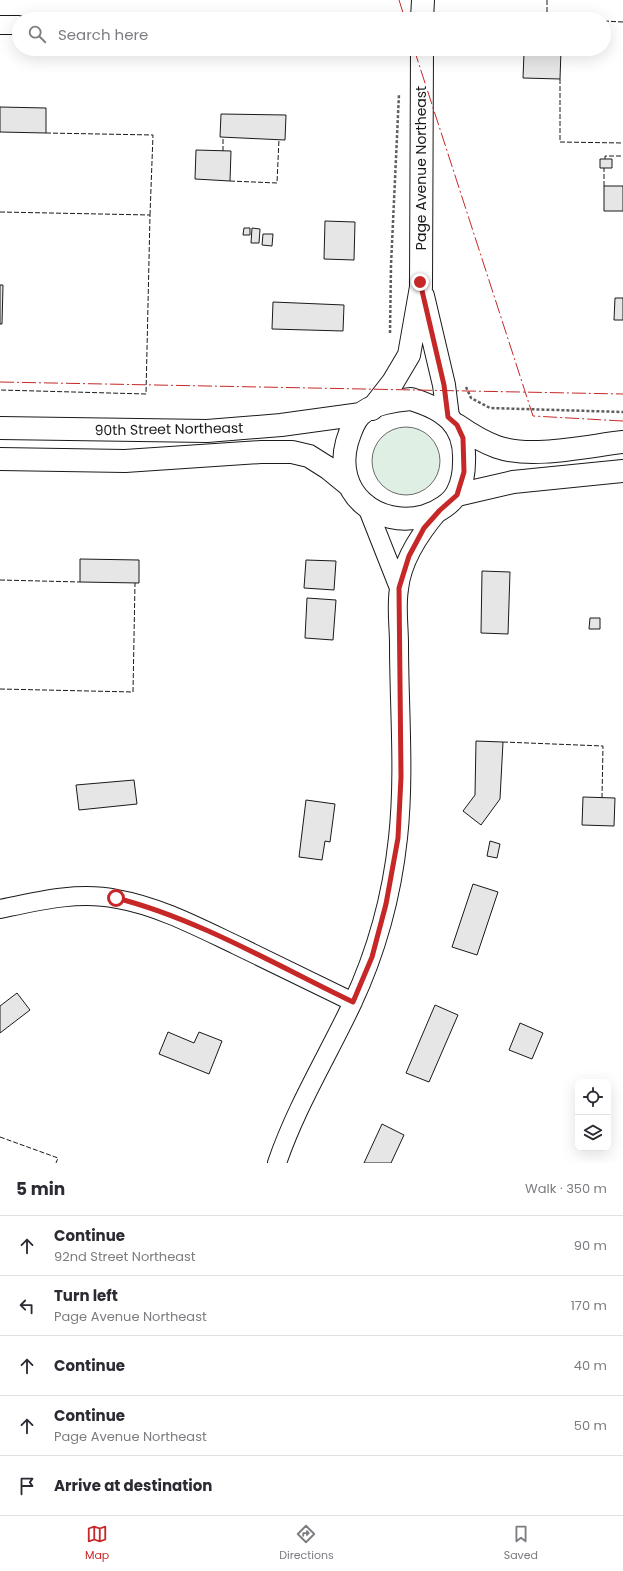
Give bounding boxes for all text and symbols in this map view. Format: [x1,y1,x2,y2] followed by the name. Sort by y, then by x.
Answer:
[12,12,611,56] search box
[26,23,48,45] icon: search
[58,24,148,45] text: Search here
[411,86,431,250] street label: Page Avenue Northeast
[411,273,429,291] route end
[94,418,244,440] street label: 90th Street Northeast
[107,889,125,907] route start
[575,1079,611,1151] map controls
[575,1079,611,1115] button: locate
[575,1115,611,1151] button: layers
[16,1177,65,1201] text: 5 min
[525,1179,607,1198] text: Walk · 350 m
[54,1225,125,1246] text: Continue
[16,1235,38,1257] icon: ahead
[574,1236,607,1255] text: 90 m
[54,1247,196,1266] text: 92nd Street Northeast
[54,1285,118,1306] text: Turn left
[16,1295,38,1317] icon: left
[571,1296,607,1315] text: 170 m
[54,1307,207,1326] text: Page Avenue Northeast
[16,1355,38,1377] icon: ahead
[54,1355,125,1376] text: Continue
[574,1356,607,1375] text: 40 m
[54,1405,125,1426] text: Continue
[16,1415,38,1437] icon: ahead
[574,1416,607,1435] text: 50 m
[54,1427,207,1446] text: Page Avenue Northeast
[16,1475,38,1497] icon: arrive
[54,1475,212,1496] text: Arrive at destination
[85,1523,109,1564] tab: Map
[279,1523,334,1564] tab: Directions
[504,1523,538,1564] tab: Saved

